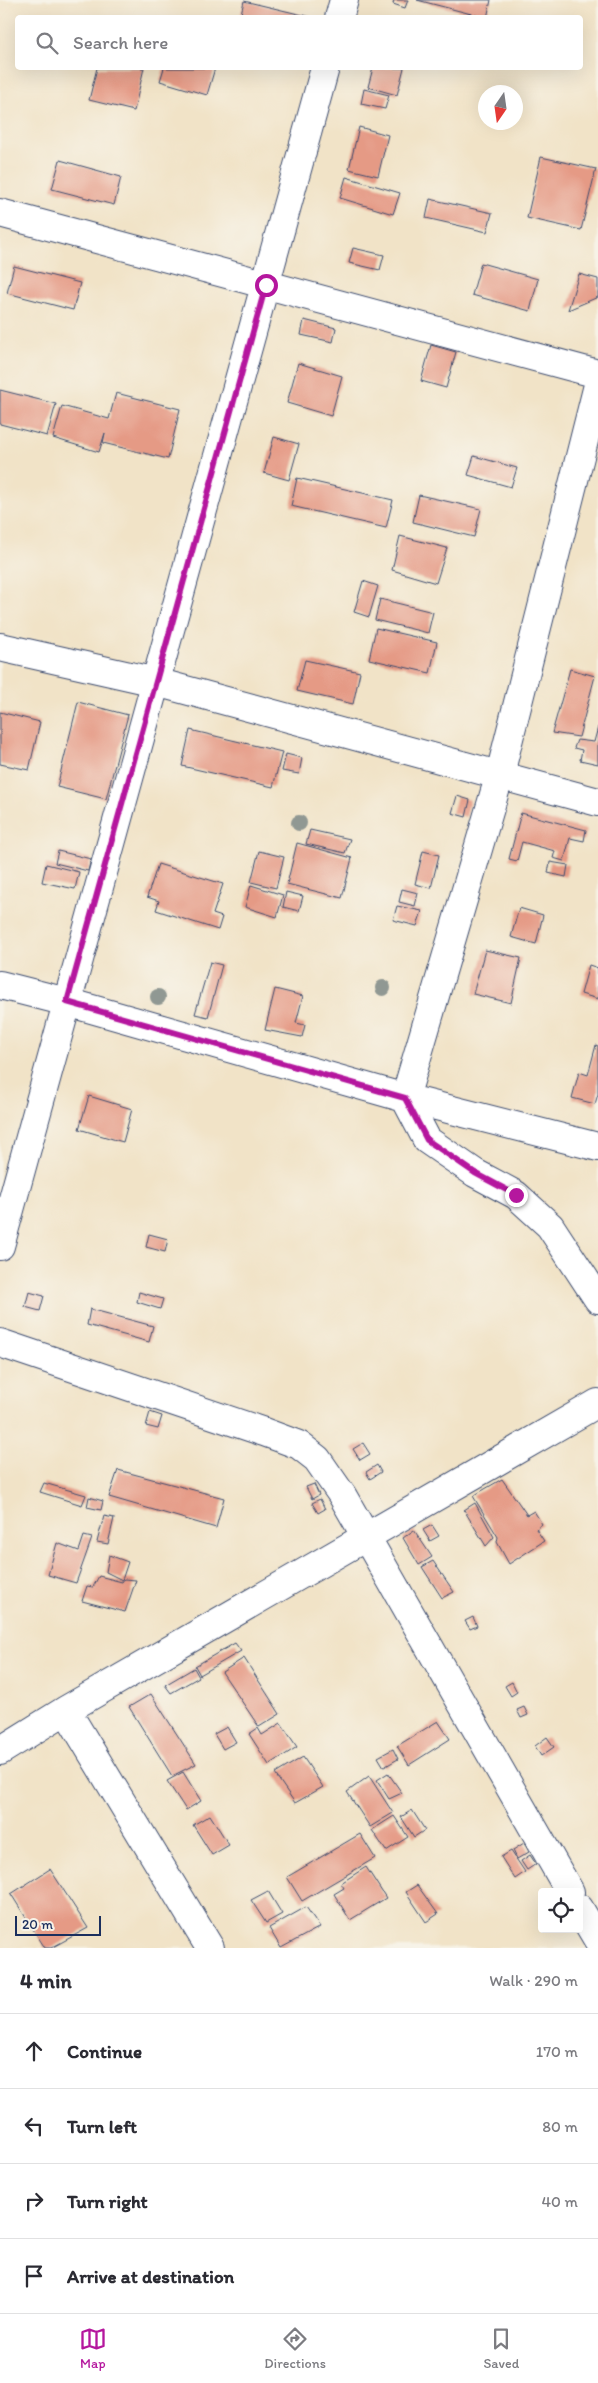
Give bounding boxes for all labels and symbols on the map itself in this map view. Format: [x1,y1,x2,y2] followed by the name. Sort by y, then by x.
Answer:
[478,85,523,130] north arrow
[255,274,278,297] route start
[505,1184,528,1207] route end
[15,1913,101,1936] scale bar

